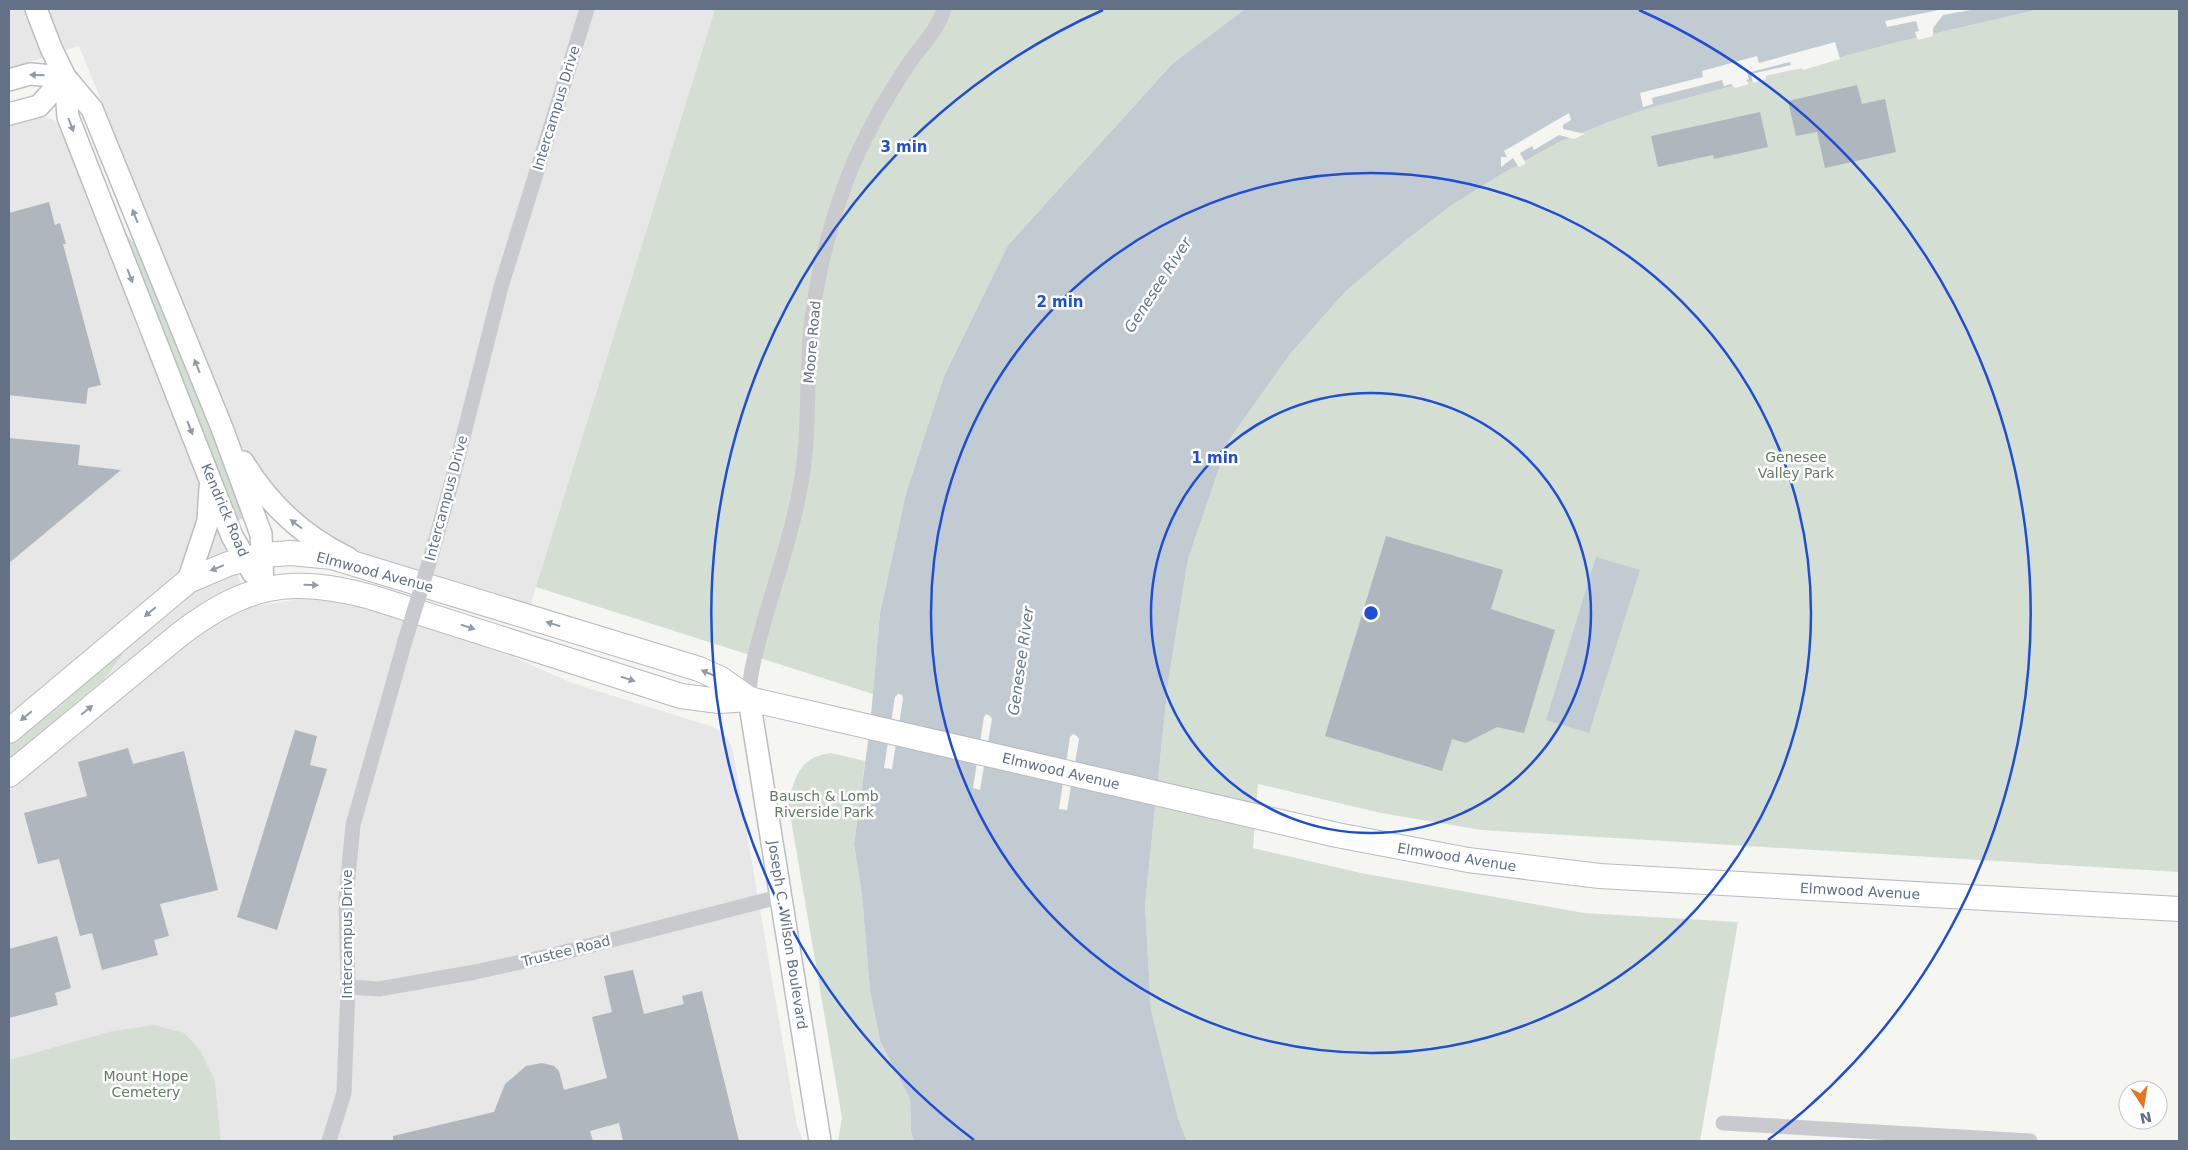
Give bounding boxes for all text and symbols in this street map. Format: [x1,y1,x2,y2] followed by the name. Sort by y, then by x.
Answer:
[529,44,583,172] street label: Intercampus Drive
[28,71,44,79] one-way arrow
[67,118,75,133] one-way arrow
[880,138,928,156] text: 3 min
[131,209,139,223] one-way arrow
[1121,233,1196,336] water label: Genesee River
[127,269,135,284] one-way arrow
[1036,293,1084,311] text: 2 min
[800,300,824,384] street label: Moore Road
[192,359,200,374] one-way arrow
[187,420,194,435] one-way arrow
[422,433,470,563] street label: Intercampus Drive
[1191,449,1239,467] text: 1 min
[1758,449,1835,481] park label: Genesee Valley Park
[198,461,252,559] street label: Kendrick Road
[290,519,303,530] one-way arrow
[315,549,435,595] street label: Elmwood Avenue
[209,564,224,572] one-way arrow
[303,581,319,589] one-way arrow
[1362,604,1380,622] centre of rings
[1004,605,1038,716] water label: Genesee River
[144,606,157,617] one-way arrow
[546,620,561,628] one-way arrow
[460,624,475,632] one-way arrow
[701,669,715,677] one-way arrow
[621,675,636,683] one-way arrow
[80,705,93,716] one-way arrow
[20,711,33,722] one-way arrow
[1001,750,1121,792] street label: Elmwood Avenue
[769,788,879,820] park label: Bausch & Lomb Riverside Park
[765,839,811,1030] street label: Joseph C. Wilson Boulevard
[1396,840,1518,874] street label: Elmwood Avenue
[339,869,355,999] street label: Intercampus Drive
[1800,880,1920,902] street label: Elmwood Avenue
[519,932,612,970] street label: Trustee Road
[104,1068,188,1100] park label: Mount Hope Cemetery
[2118,1080,2168,1130] north arrow
[2138,1109,2153,1127] text: N

